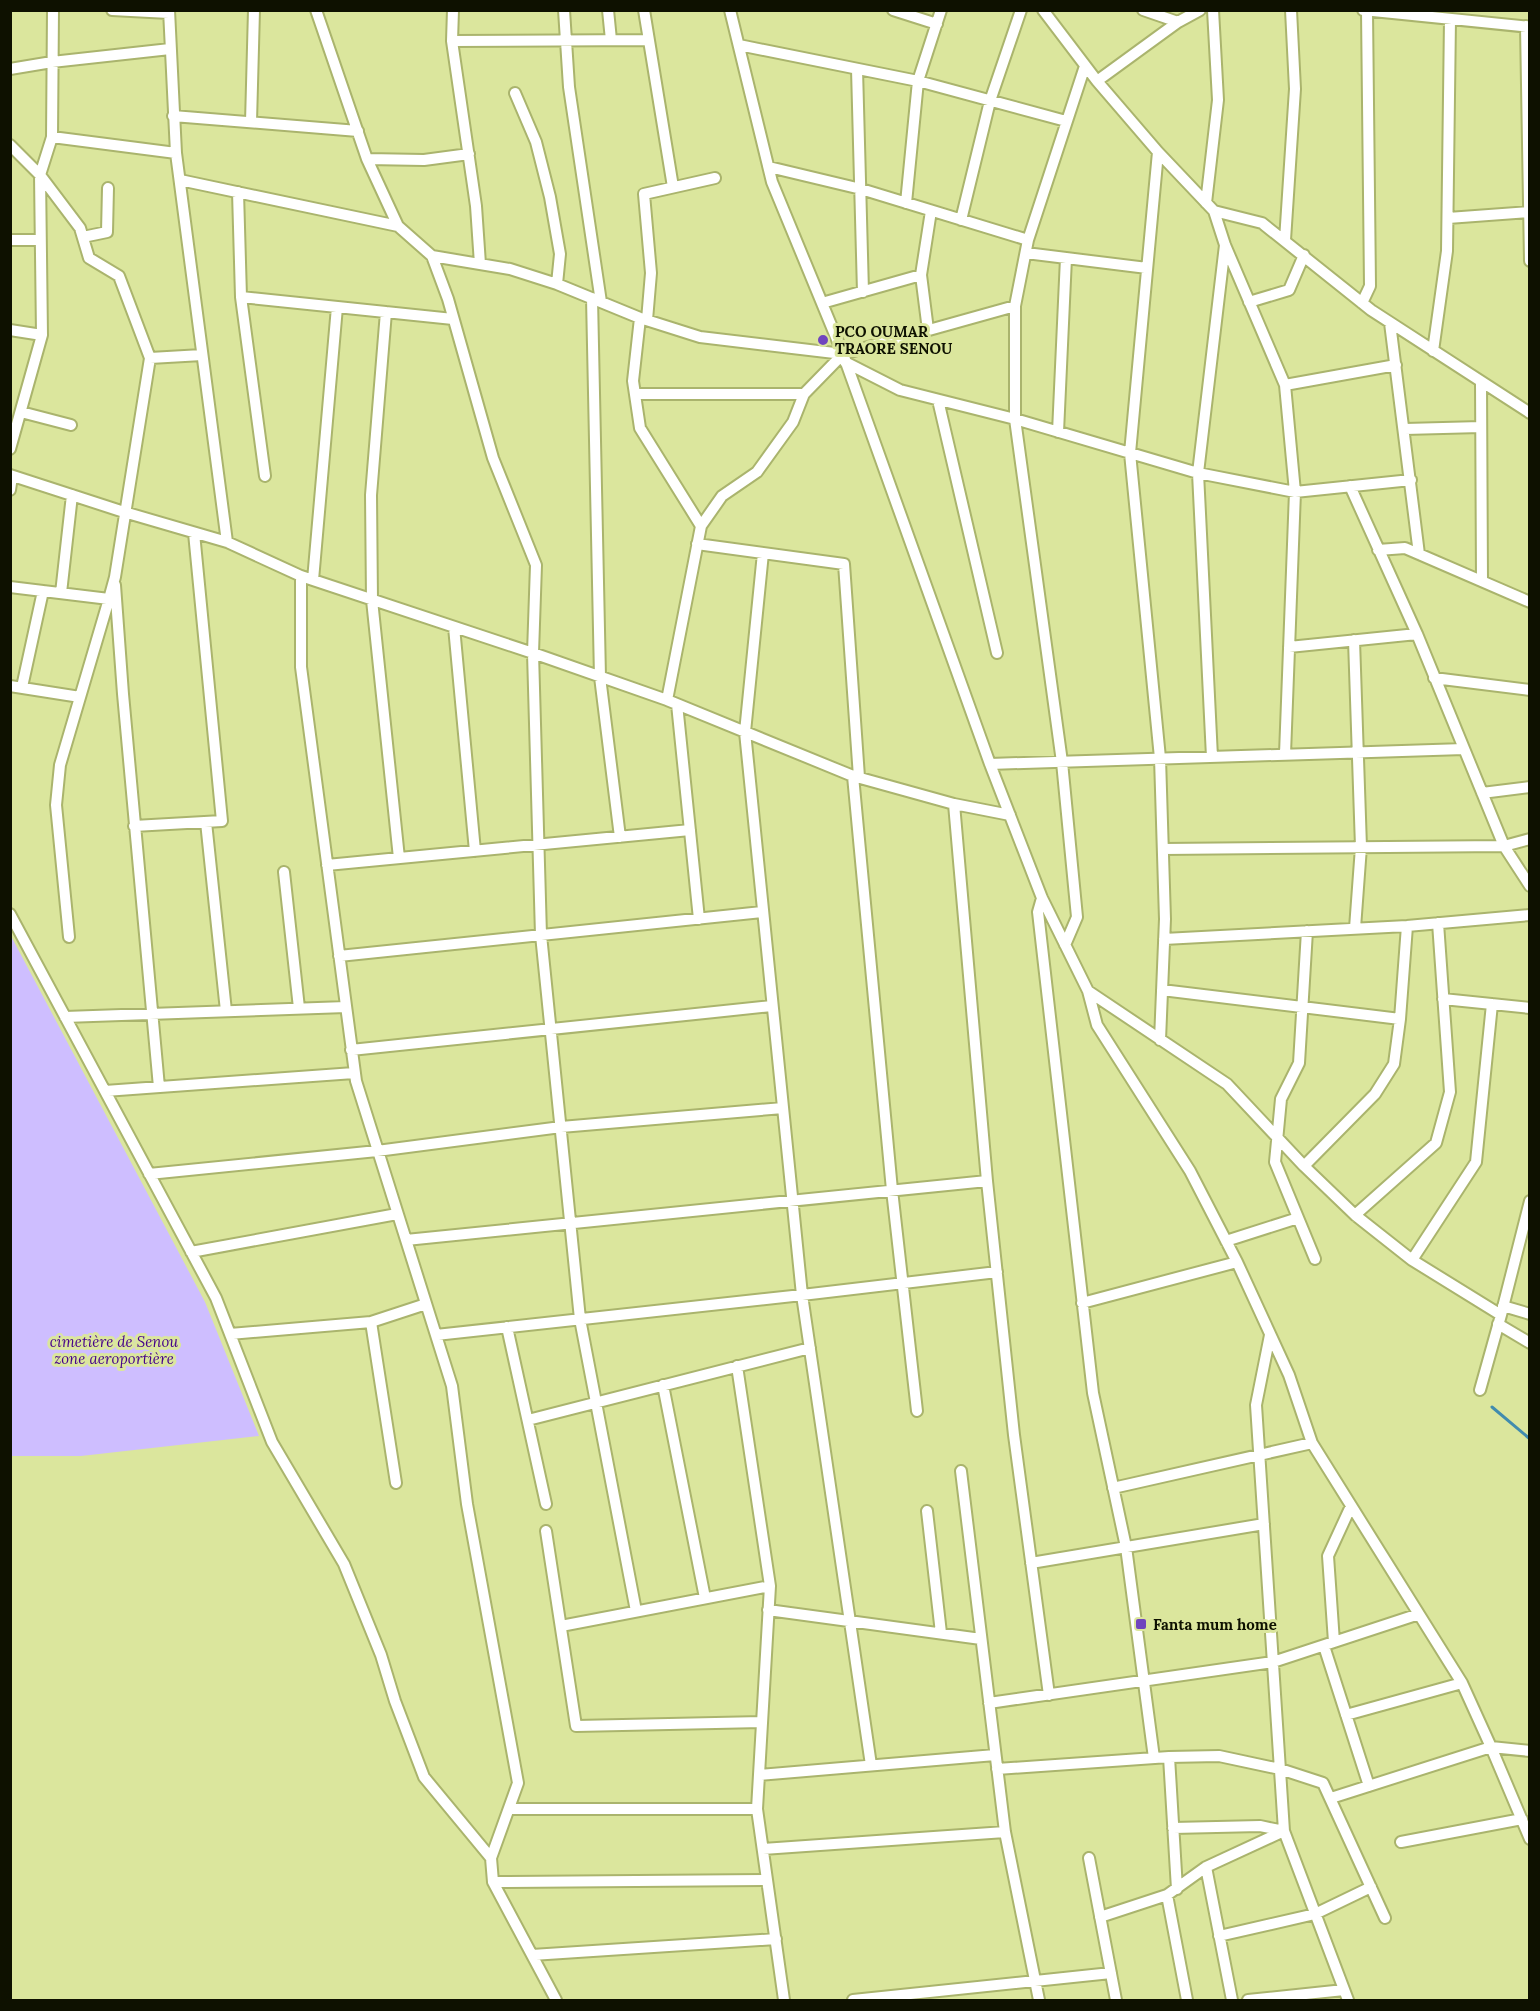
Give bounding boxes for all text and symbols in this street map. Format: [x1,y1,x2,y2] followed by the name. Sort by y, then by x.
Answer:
[835,322,953,358] place label: PCO OUMAR TRAORE SENOU
[816,333,830,347] marker: PCO OUMAR TRAORE SENOU
[50,1332,178,1368] park label: cimetière de Senou zone aeroportière
[1153,1615,1277,1634] place label: Fanta mum home
[1134,1617,1148,1631] marker: Fanta mum home

